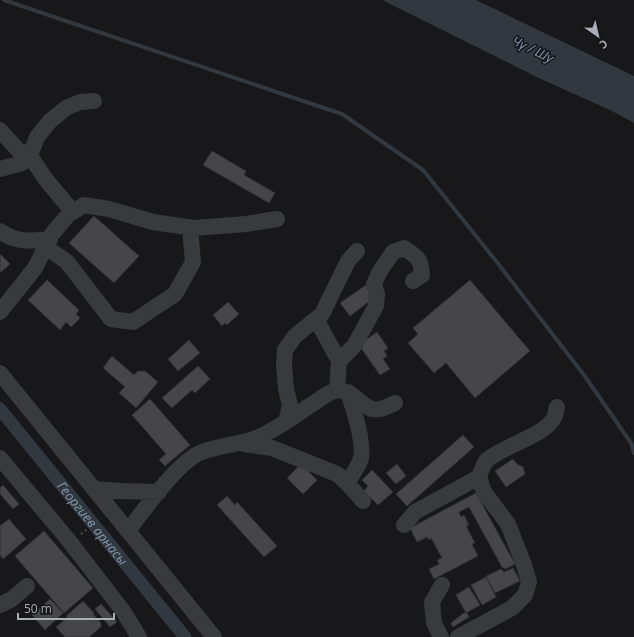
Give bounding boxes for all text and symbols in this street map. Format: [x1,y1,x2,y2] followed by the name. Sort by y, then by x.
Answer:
[578,16,618,56] north arrow
[509,31,558,67] water label: Чү / Шу
[597,37,611,53] text: С
[53,477,132,569] water label: Георгиев арнасы
[18,595,114,621] scale bar
[24,600,52,617] text: 50 m

